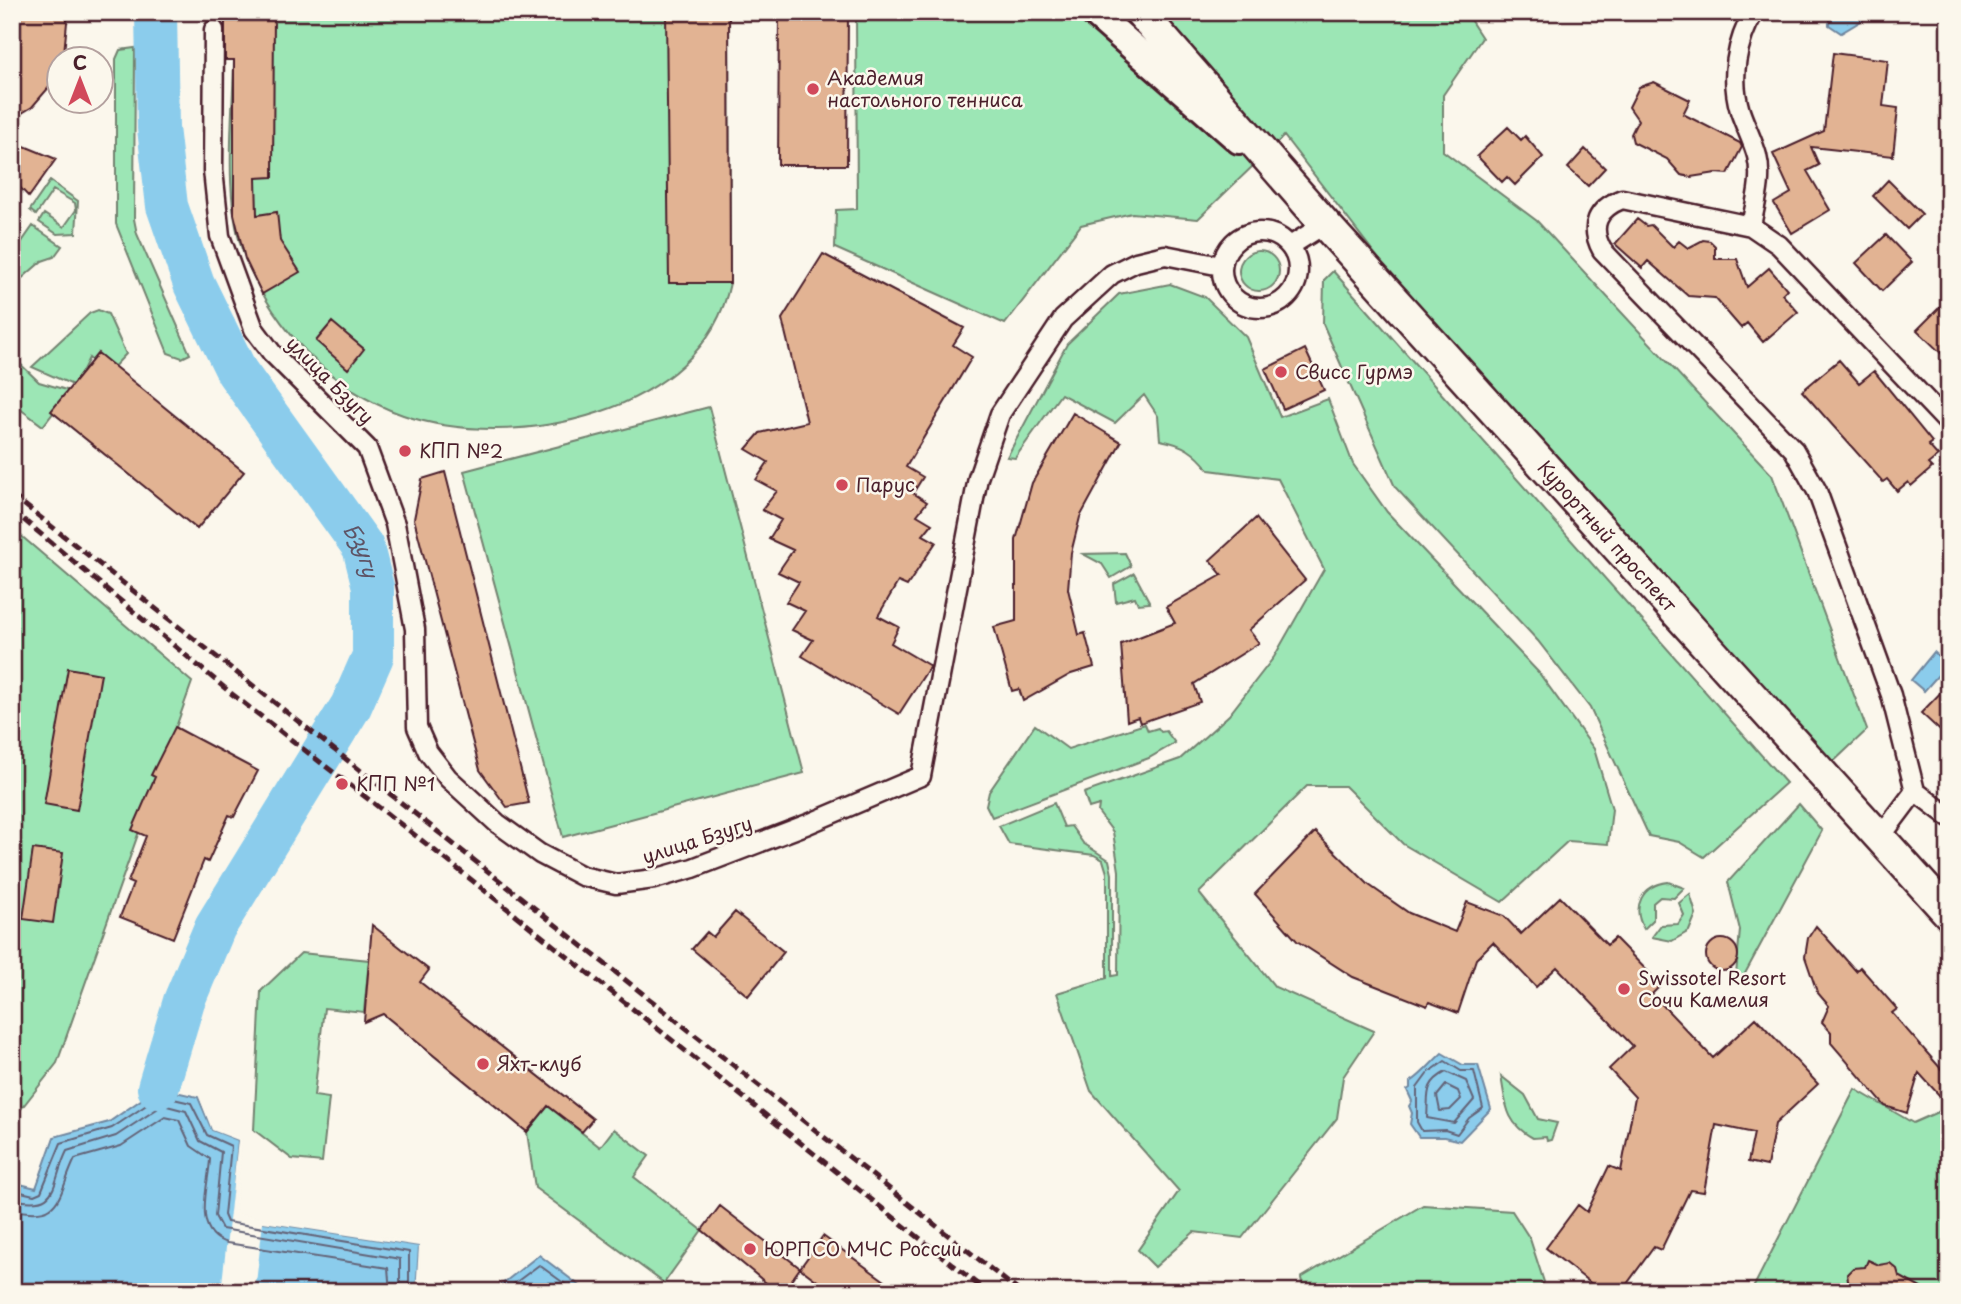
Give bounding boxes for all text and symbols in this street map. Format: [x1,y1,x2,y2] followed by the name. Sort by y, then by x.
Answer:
[46,46,116,116] north arrow
[73,48,87,76] text: С
[827,63,1023,113] place label: Академия настольного тенниса
[805,81,821,97] marker: Академия настольного тенниса
[281,329,381,429] street label: улица Бзугу
[1295,357,1413,385] place label: Свисс Гурмэ
[1273,364,1289,380] marker: Свисс Гурмэ
[419,436,503,464] place label: КПП №2
[397,443,413,459] marker: КПП №2
[1532,453,1685,618] street label: Курортный проспект
[856,470,915,498] place label: Парус
[834,477,850,493] marker: Парус
[336,515,389,583] water label: Бзугу
[356,769,435,797] place label: КПП №1
[334,776,350,792] marker: КПП №1
[638,808,755,870] street label: улица Бзугу
[1638,963,1786,1013] place label: Swissotel Resort Сочи Камелия
[1616,981,1632,997] marker: Swissotel Resort Сочи Камелия
[497,1049,581,1077] place label: Яхт-клуб
[475,1056,491,1072] marker: Яхт-клуб
[764,1234,962,1262] place label: ЮРПСО МЧС России
[742,1241,758,1257] marker: ЮРПСО МЧС России

